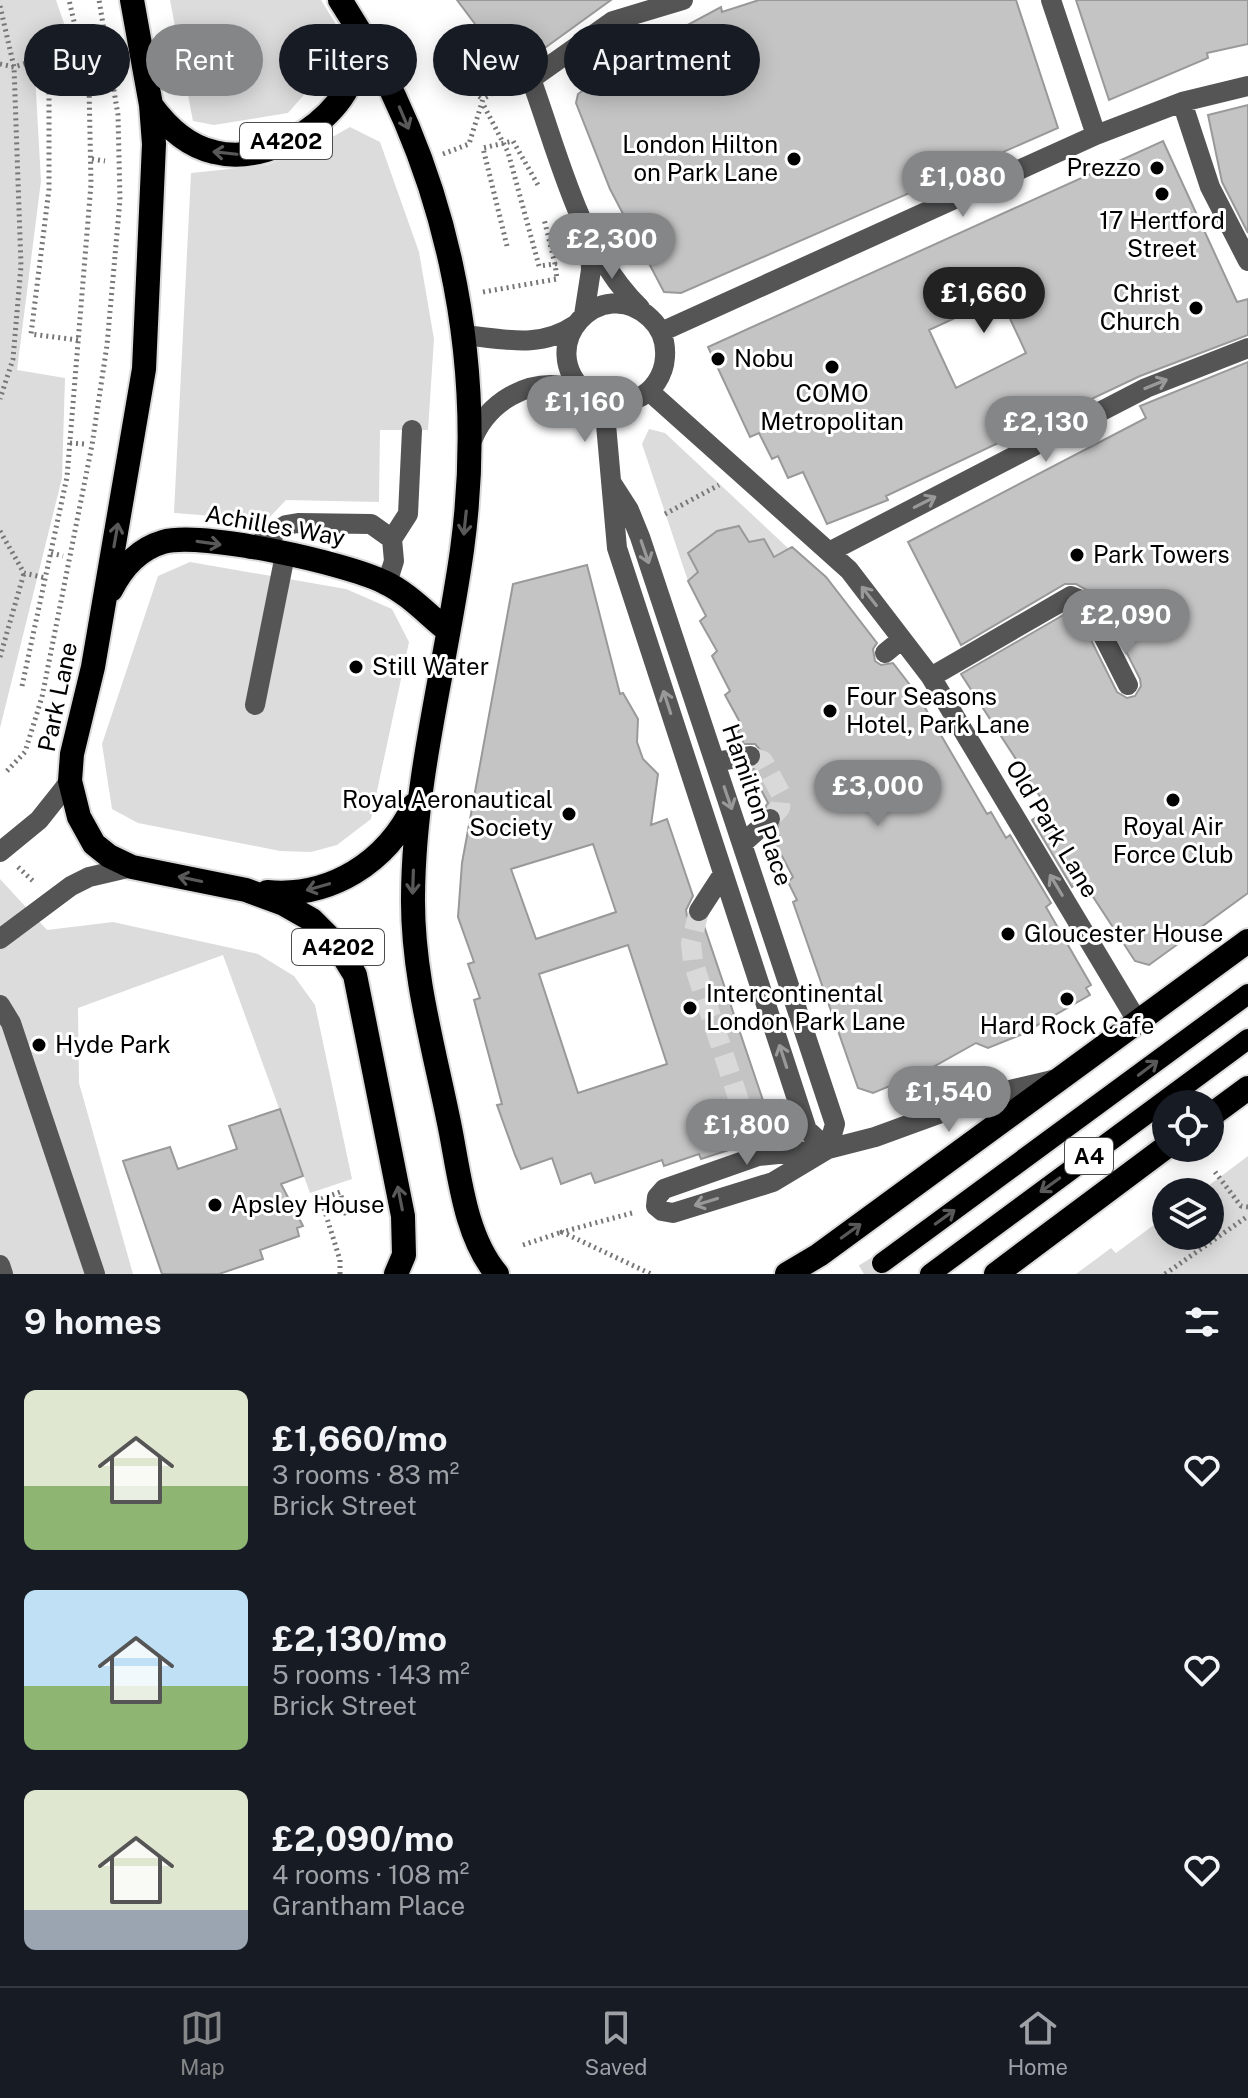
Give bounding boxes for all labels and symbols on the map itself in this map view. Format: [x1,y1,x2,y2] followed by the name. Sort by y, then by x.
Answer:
[397,105,412,130] one-way arrow
[240,123,332,159] road number: A4202
[622,130,778,186] place label: London Hilton on Park Lane
[212,145,239,160] one-way arrow
[785,150,803,168] marker: London Hilton on Park Lane
[898,151,1028,219] pin: £1,080
[1066,153,1141,181] place label: Prezzo
[1148,159,1166,177] marker: Prezzo
[1153,185,1171,203] marker: 17 Hertford Street
[1099,206,1225,262] place label: 17 Hertford Street
[547,213,677,281] pin: £2,300
[919,267,1049,335] pin: £1,660
[1100,279,1180,335] place label: Christ Church
[1187,299,1205,317] marker: Christ Church
[734,344,794,372] place label: Nobu
[709,350,727,368] marker: Nobu
[823,358,841,376] marker: COMO Metropolitan
[1143,375,1168,390] one-way arrow
[520,376,650,444] pin: £1,160
[760,379,904,435] place label: COMO Metropolitan
[981,396,1111,464] pin: £2,130
[913,494,937,510] one-way arrow
[203,499,347,551] street label: Achilles Way
[457,509,472,536] one-way arrow
[110,522,125,548] one-way arrow
[196,536,221,551] one-way arrow
[638,539,653,564] one-way arrow
[1093,540,1230,568] place label: Park Towers
[1068,546,1086,564] marker: Park Towers
[861,586,878,607] one-way arrow
[1061,589,1191,657] pin: £2,090
[32,639,82,754] street label: Park Lane
[372,652,489,680] place label: Still Water
[347,658,365,676] marker: Still Water
[846,682,1030,738] place label: Four Seasons Hotel, Park Lane
[659,690,674,715] one-way arrow
[821,702,839,720] marker: Four Seasons Hotel, Park Lane
[717,720,799,889] street label: Hamilton Place
[1001,755,1105,902] street label: Old Park Lane
[813,760,943,828] pin: £3,000
[342,785,553,841] place label: Royal Aeronautical Society
[721,786,736,811] one-way arrow
[1164,791,1182,809] marker: Royal Air Force Club
[560,805,578,823] marker: Royal Aeronautical Society
[1113,812,1233,868] place label: Royal Air Force Club
[405,868,421,895] one-way arrow
[178,870,203,885] one-way arrow
[1047,874,1063,897] one-way arrow
[305,881,331,896] one-way arrow
[1024,919,1223,947] place label: Gloucester House
[999,925,1017,943] marker: Gloucester House
[292,929,384,965] road number: A4202
[706,979,906,1035] place label: Intercontinental London Park Lane
[1058,990,1076,1008] marker: Hard Rock Cafe
[681,999,699,1017] marker: Intercontinental London Park Lane
[980,1011,1154,1039] place label: Hard Rock Cafe
[55,1030,171,1058] place label: Hyde Park
[30,1036,48,1054] marker: Hyde Park
[775,1043,790,1069] one-way arrow
[1137,1060,1159,1077] one-way arrow
[884,1066,1014,1134] pin: £1,540
[682,1099,812,1167] pin: £1,800
[1065,1138,1113,1174] road number: A4
[1040,1176,1061,1193] one-way arrow
[392,1186,407,1211] one-way arrow
[231,1190,385,1218] place label: Apsley House
[206,1196,224,1214] marker: Apsley House
[694,1196,719,1211] one-way arrow
[934,1209,956,1225] one-way arrow
[840,1222,862,1239] one-way arrow

